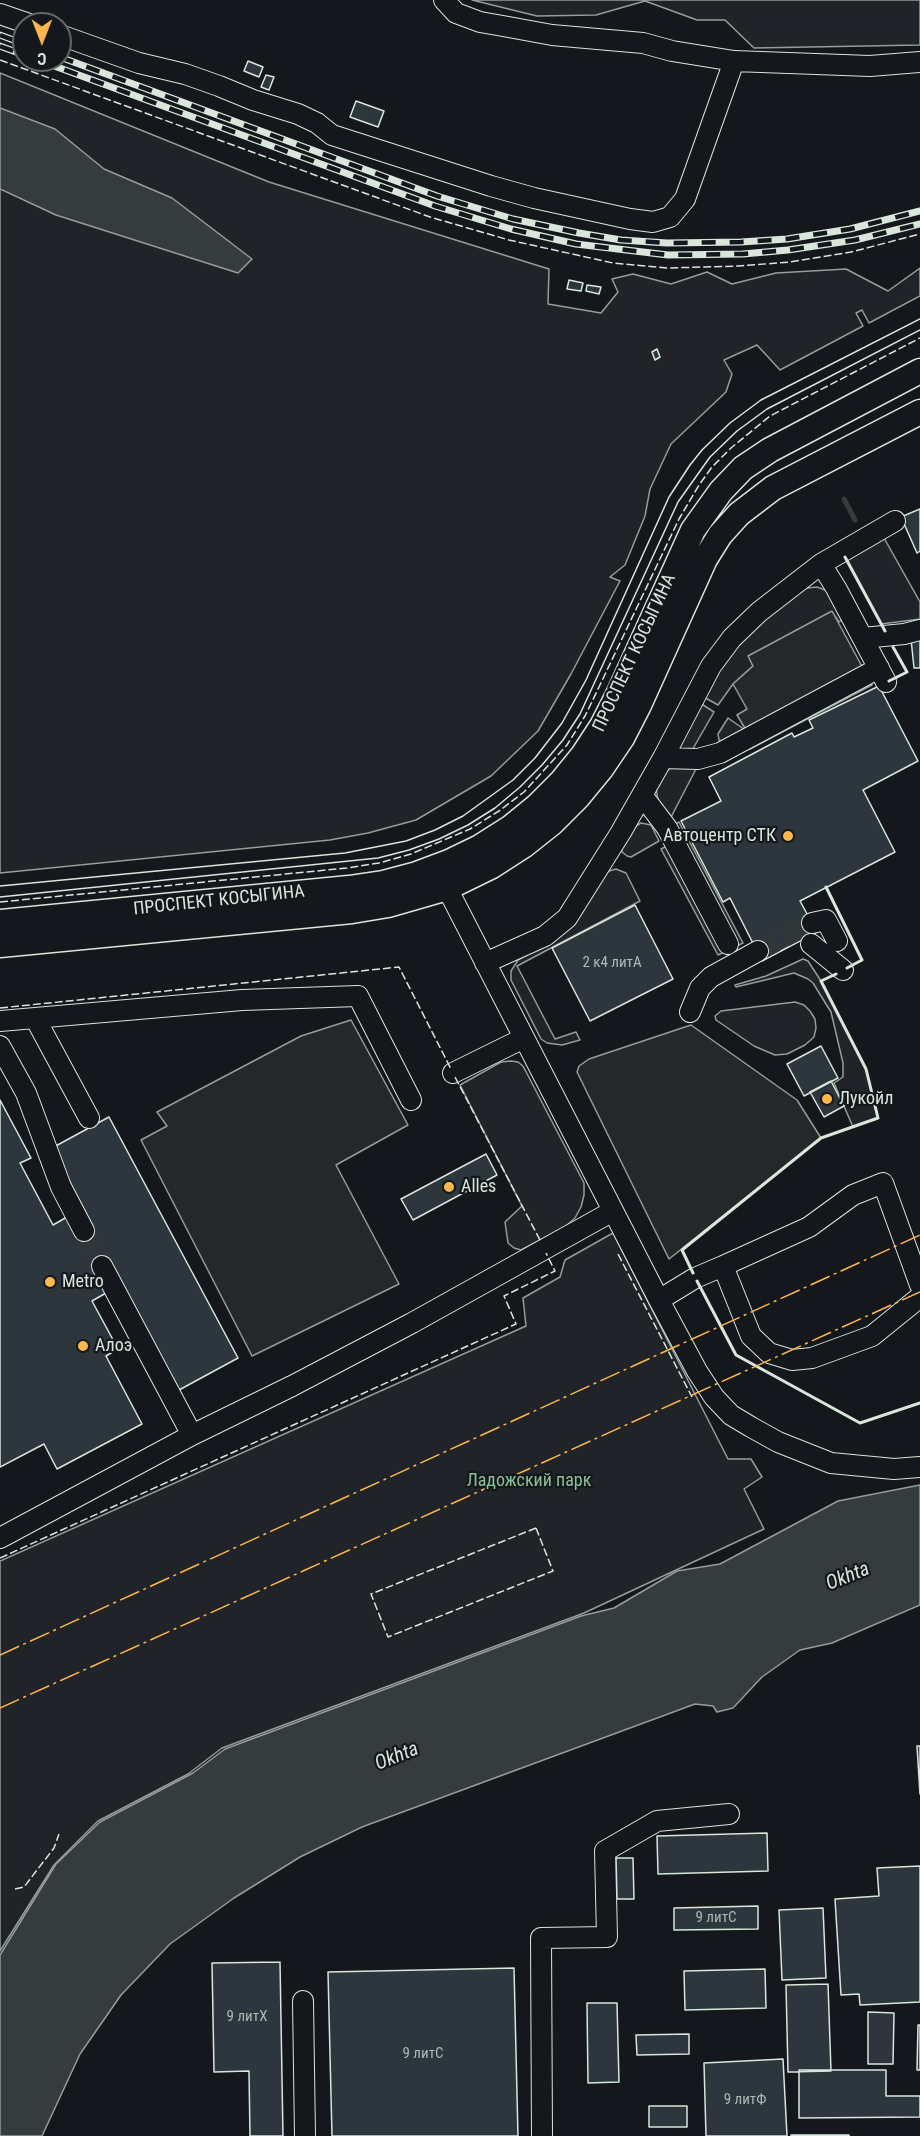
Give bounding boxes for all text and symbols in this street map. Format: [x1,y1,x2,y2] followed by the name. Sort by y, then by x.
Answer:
[12,12,72,72] north arrow
[37,49,47,68] text: С
[589,571,681,735] street label: ПРОСПЕКТ КОСЫГИНА
[663,825,776,847] place label: Автоцентр СТК
[781,829,795,843] marker: Автоцентр СТК
[132,881,306,921] street label: ПРОСПЕКТ КОСЫГИНА
[582,954,642,972] house number: 2 к4 литА
[839,1088,893,1110] place label: Лукойл
[820,1092,834,1106] marker: Лукойл
[461,1176,496,1198] place label: Alles
[442,1180,456,1194] marker: Alles
[62,1271,104,1293] place label: Metro
[43,1275,57,1289] marker: Metro
[95,1335,132,1357] place label: Алоэ
[76,1339,90,1353] marker: Алоэ
[467,1470,591,1492] park label: Ладожский парк
[823,1557,873,1597] water label: Okhta
[372,1737,422,1777] water label: Okhta
[695,1909,737,1927] house number: 9 литС
[227,2008,267,2026] house number: 9 литХ
[402,2045,444,2063] house number: 9 литС
[724,2091,766,2109] house number: 9 литФ

